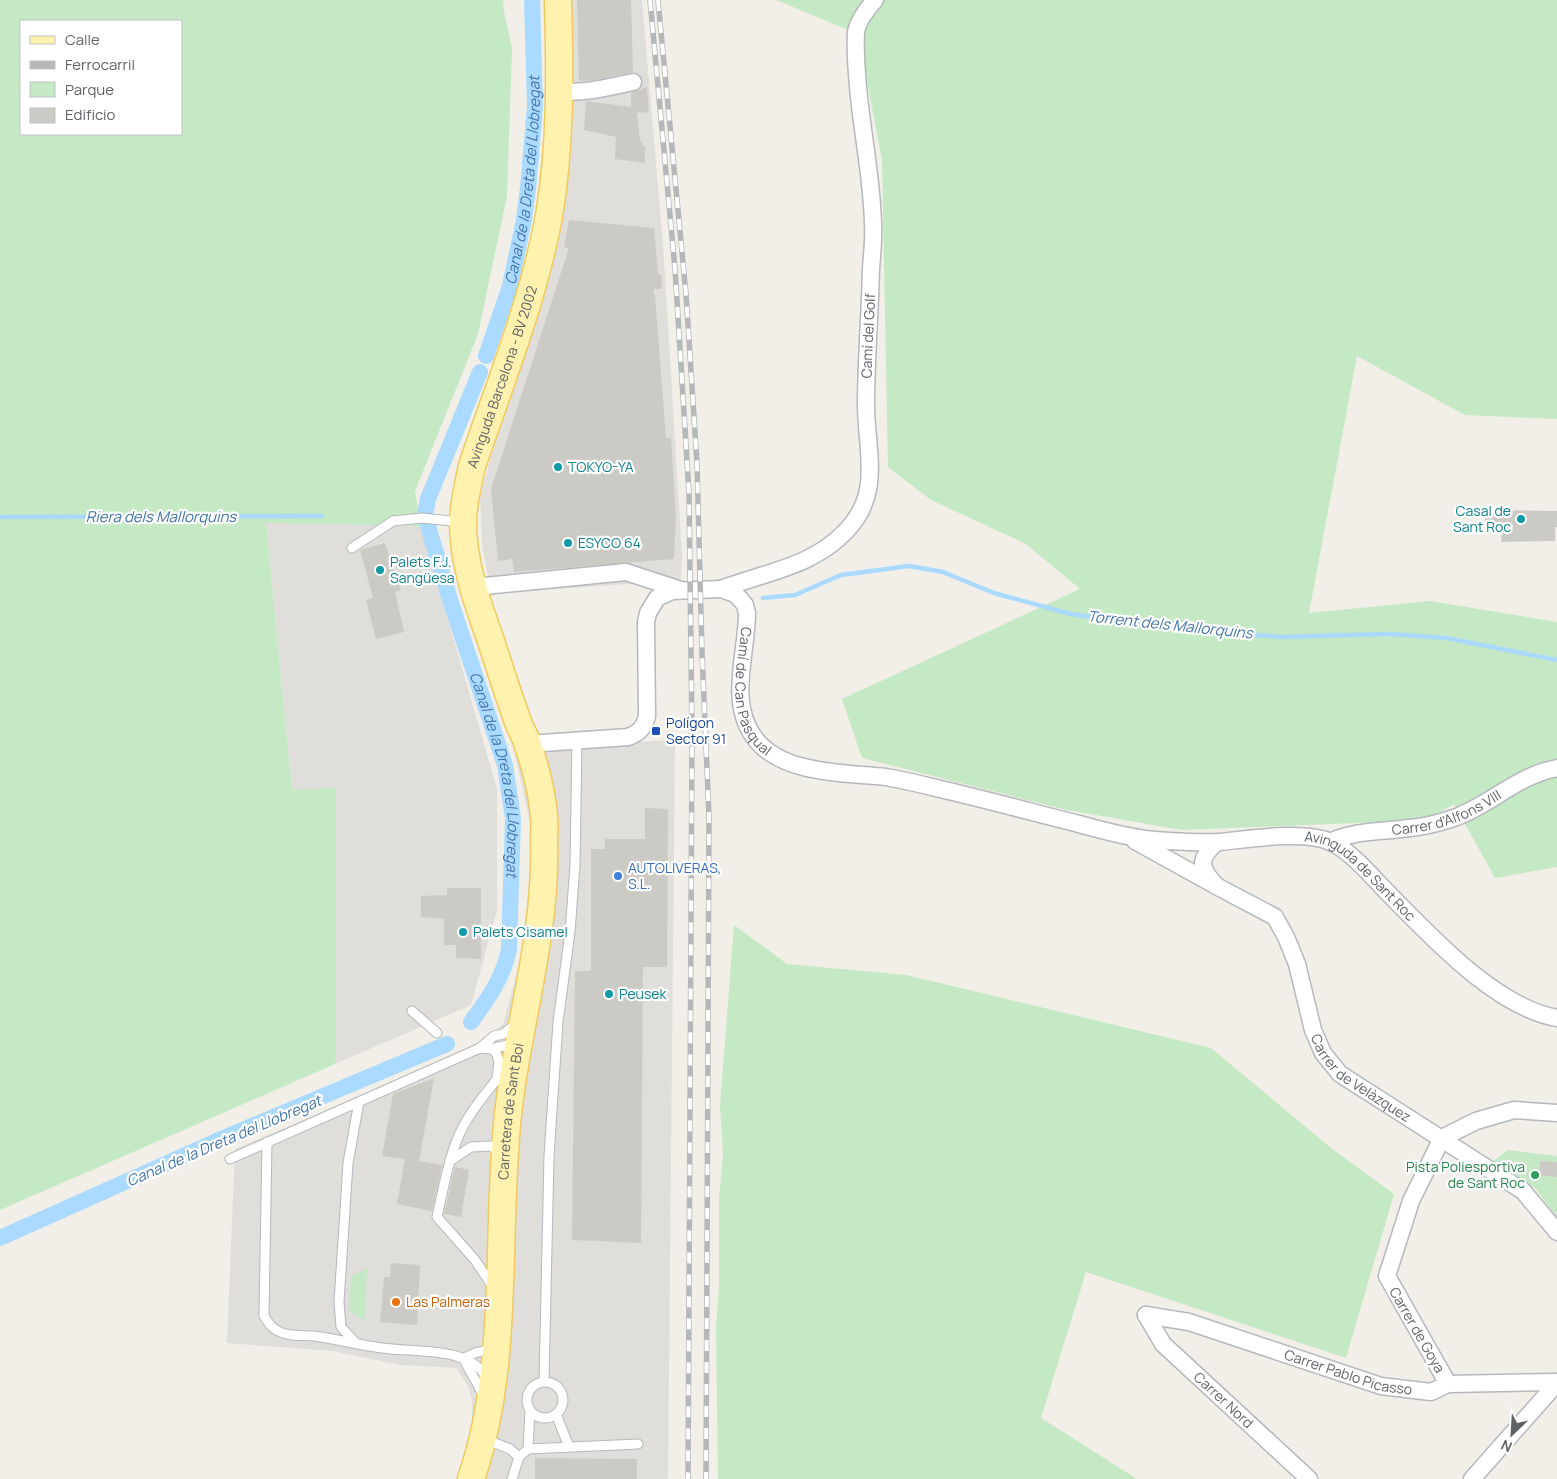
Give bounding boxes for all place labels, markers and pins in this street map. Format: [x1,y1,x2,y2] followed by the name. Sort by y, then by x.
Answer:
[568,457,634,476] place label: TOKYO-YA
[552,461,564,473] marker: TOKYO-YA
[1453,501,1511,536] place label: Casal de Sant Roc
[1515,513,1527,525] marker: Casal de Sant Roc
[578,533,641,552] place label: ESYCO 64
[562,537,574,549] marker: ESYCO 64
[390,552,455,587] place label: Palets F.J. Sangüesa
[374,564,386,576] marker: Palets F.J. Sangüesa
[666,713,726,748] place label: Polígon Sector 91
[650,725,662,737] marker: Polígon Sector 91
[628,858,721,893] place label: AUTOLIVERAS, S.L.
[612,870,624,882] marker: AUTOLIVERAS, S.L.
[473,922,568,941] place label: Palets Cisamel
[457,926,469,938] marker: Palets Cisamel
[619,984,667,1003] place label: Peusek
[603,988,615,1000] marker: Peusek
[1406,1157,1525,1192] place label: Pista Poliesportiva de Sant Roc
[1529,1169,1541,1181] marker: Pista Poliesportiva de Sant Roc
[406,1292,490,1311] place label: Las Palmeras
[390,1296,402,1308] marker: Las Palmeras

